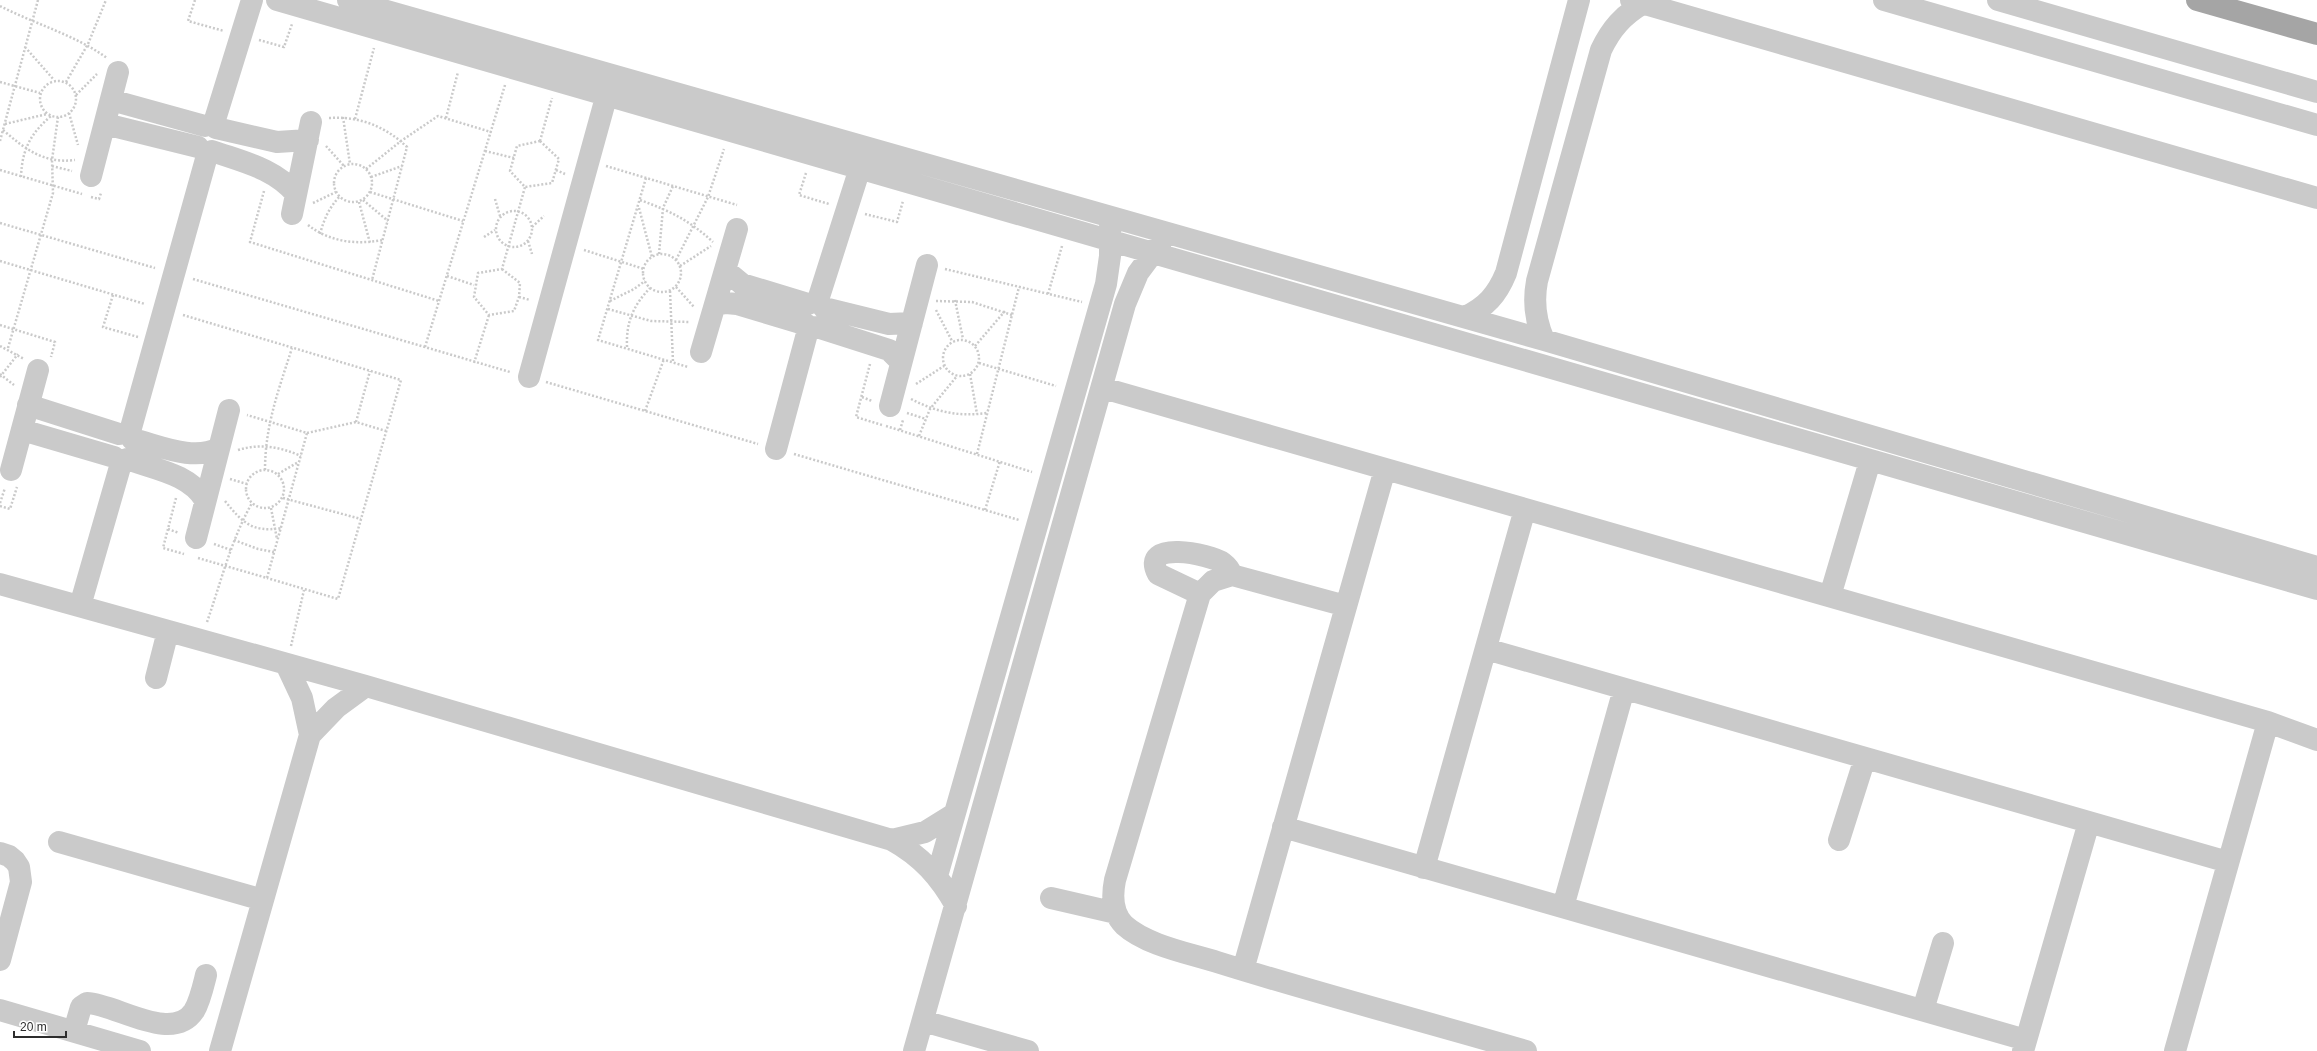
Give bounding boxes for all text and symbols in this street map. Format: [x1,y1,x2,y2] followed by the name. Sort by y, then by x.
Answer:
[14,1013,66,1039] scale bar
[20,1020,47,1034] text: 20 m

